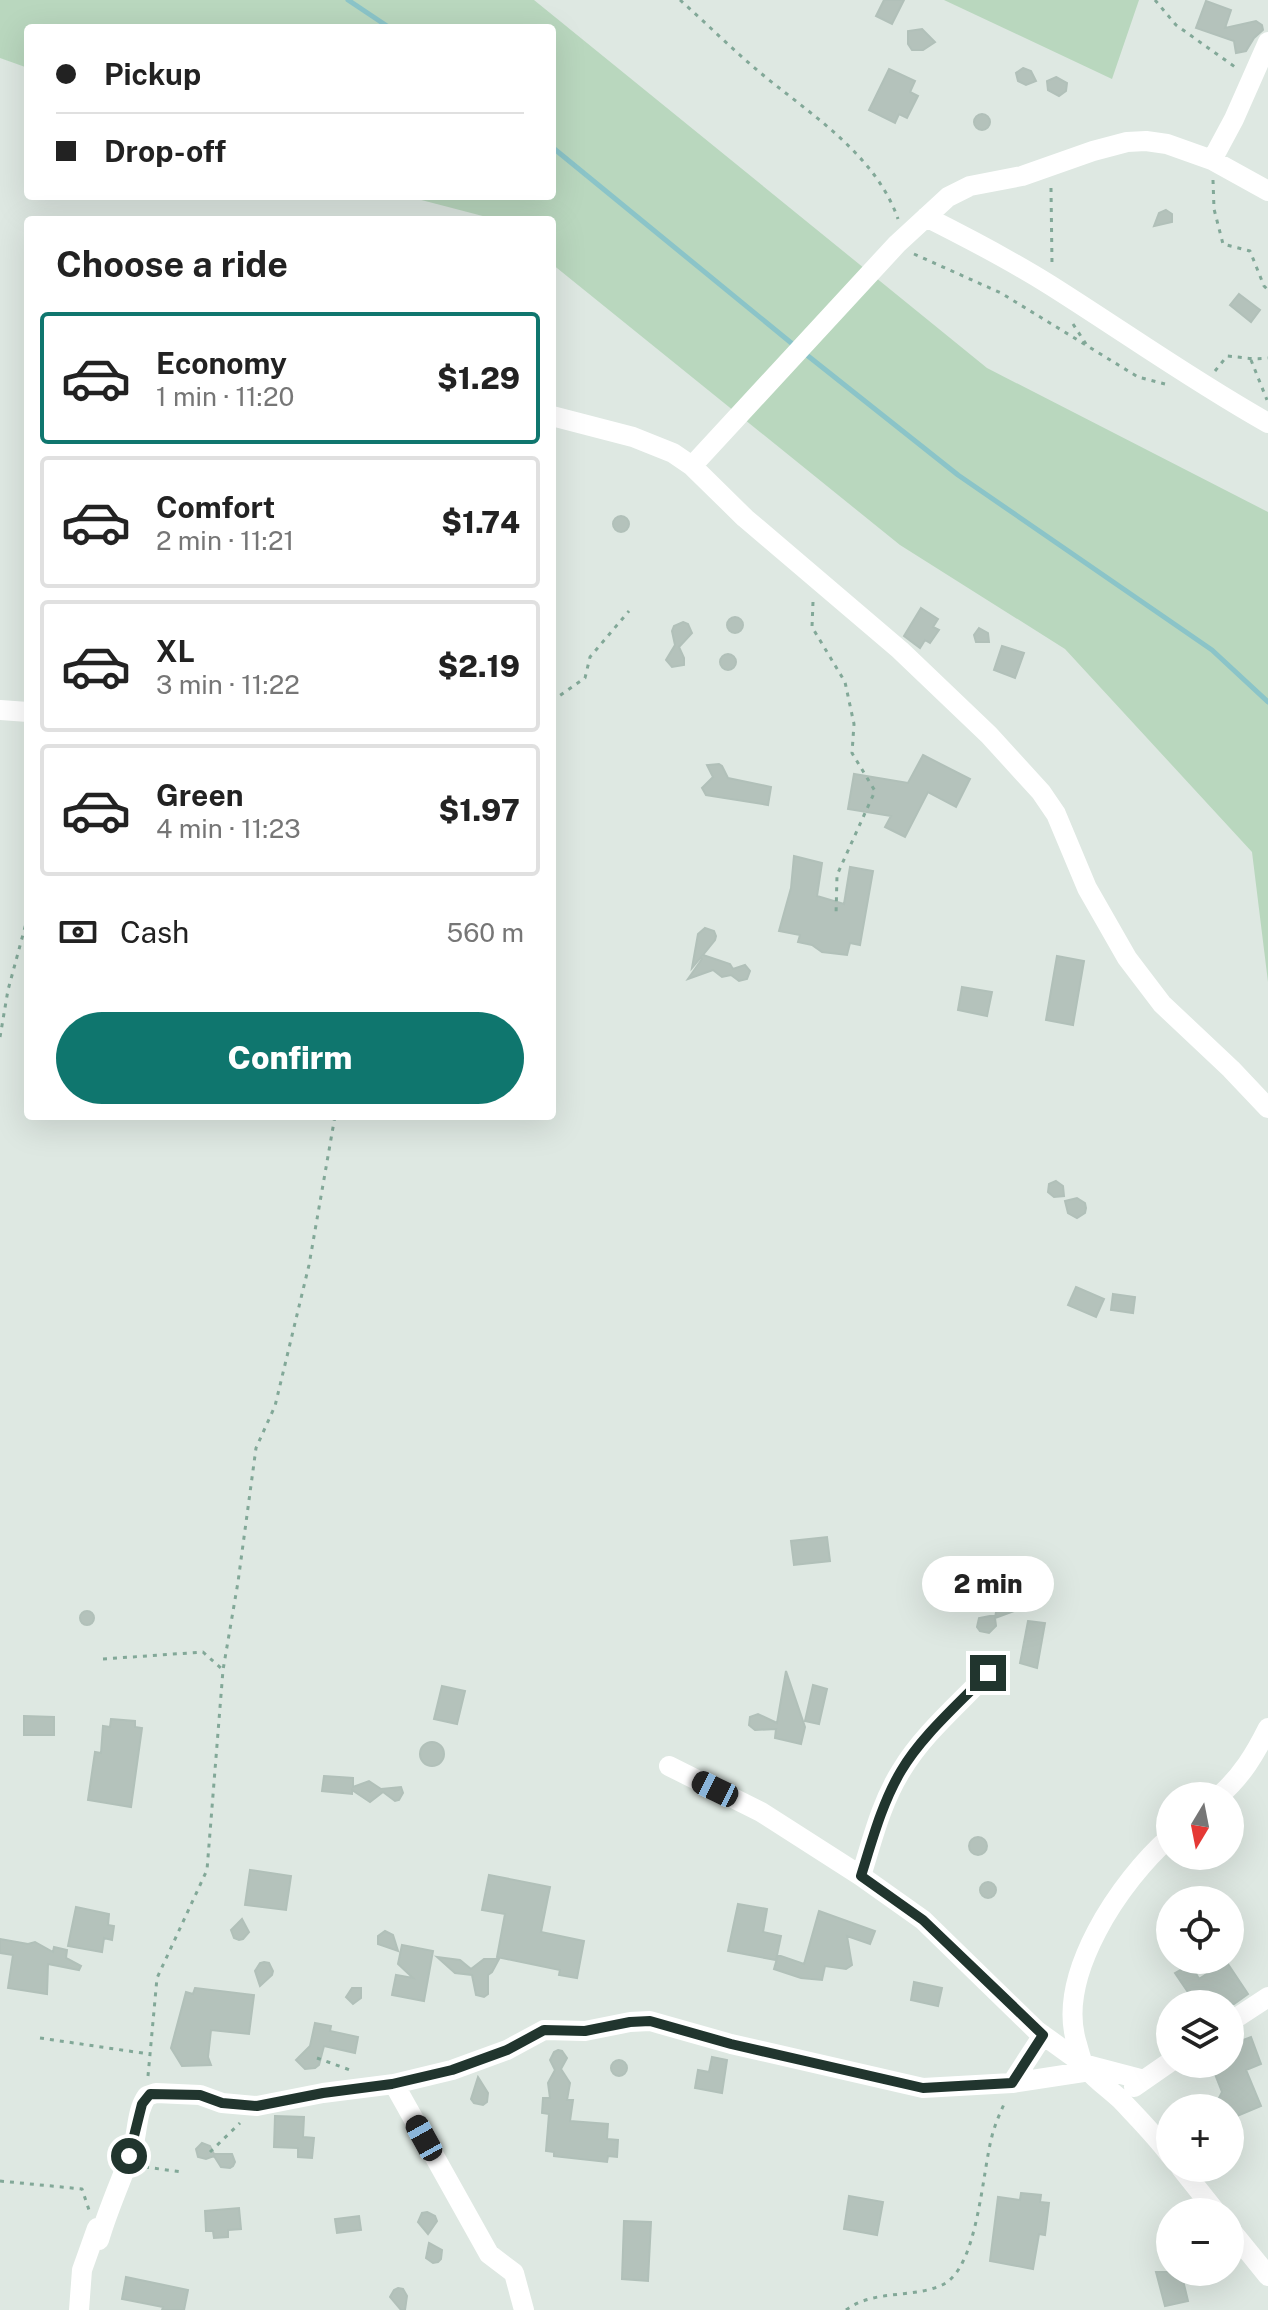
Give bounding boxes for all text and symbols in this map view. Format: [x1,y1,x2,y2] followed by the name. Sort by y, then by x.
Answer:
[104,56,201,92] text: Pickup
[104,133,226,169] text: Drop-off
[56,243,288,285] text: Choose a ride
[60,342,132,414] icon: car
[156,345,287,381] text: Economy
[437,360,520,396] text: $1.29
[156,381,294,412] text: 1 min · 11:20
[60,486,132,558] icon: car
[156,489,275,525] text: Comfort
[441,504,520,540] text: $1.74
[156,525,294,556] text: 2 min · 11:21
[60,630,132,702] icon: car
[156,633,195,669] text: XL
[438,648,520,684] text: $2.19
[156,669,300,700] text: 3 min · 11:22
[60,774,132,846] icon: car
[156,777,243,813] text: Green
[439,792,520,828] text: $1.97
[156,813,301,844] text: 4 min · 11:23
[56,910,100,954] icon: cash
[120,914,189,950] text: Cash
[447,917,524,948] text: 560 m
[56,1012,524,1104] button: Confirm
[922,1557,1054,1613] callout: 2 min
[953,1568,1023,1599] text: 2 min
[970,1655,1006,1691] route end
[688,1768,742,1810] car
[1156,1782,1244,1870] north arrow
[1156,1782,1244,2286] map controls
[1156,1886,1244,1974] button: locate
[1156,1990,1244,2078] button: layers
[1156,2094,1244,2182] button: +
[402,2111,446,2165] car
[111,2138,147,2174] route start
[1156,2198,1244,2286] button: −

